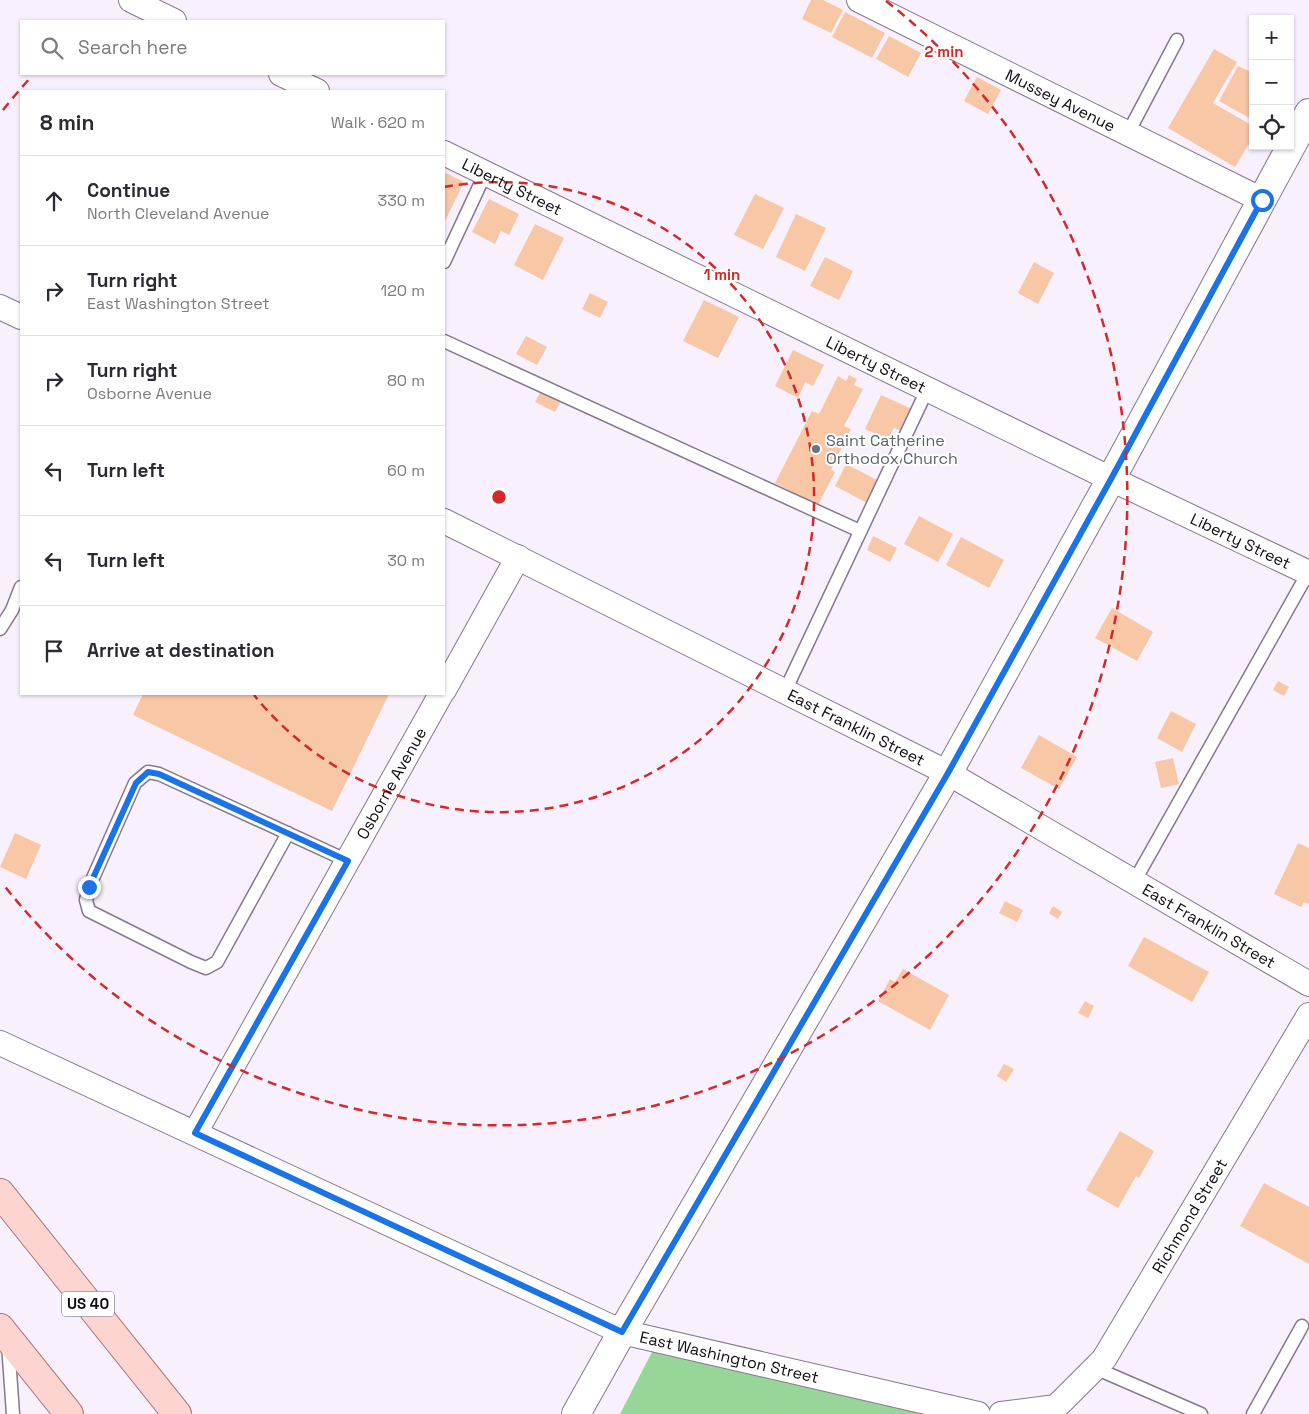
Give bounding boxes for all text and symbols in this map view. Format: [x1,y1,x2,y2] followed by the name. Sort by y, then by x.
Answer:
[1249,15,1294,150] map controls
[1249,15,1294,60] button: +
[20,20,445,75] search box
[38,34,66,62] icon: search
[78,35,188,60] text: Search here
[925,42,963,61] text: 2 min
[1249,60,1294,105] button: −
[1002,64,1119,137] street label: Mussey Avenue
[1249,105,1294,150] button: locate
[40,109,94,136] text: 8 min
[331,112,425,133] text: Walk · 620 m
[459,154,566,220] street label: Liberty Street
[87,178,170,203] text: Continue
[40,187,68,215] icon: ahead
[1251,189,1274,212] route start
[378,190,425,211] text: 330 m
[87,203,270,224] text: North Cleveland Avenue
[704,265,740,284] text: 1 min
[87,268,177,293] text: Turn right
[40,277,68,305] icon: right
[381,280,425,301] text: 120 m
[87,293,270,314] text: East Washington Street
[822,331,929,398] street label: Liberty Street
[87,358,177,383] text: Turn right
[40,367,68,395] icon: right
[387,370,425,391] text: 80 m
[87,383,212,404] text: Osborne Avenue
[826,430,958,469] place label: Saint Catherine Orthodox Church
[810,443,822,455] marker: Saint Catherine Orthodox Church
[40,457,68,485] icon: left
[87,458,165,483] text: Turn left
[387,460,425,481] text: 60 m
[490,488,508,506] centre of rings
[1187,508,1294,574] street label: Liberty Street
[40,547,68,575] icon: left
[87,548,165,573] text: Turn left
[387,550,425,571] text: 30 m
[40,637,68,665] icon: arrive
[87,638,275,663] text: Arrive at destination
[784,685,928,771] street label: East Franklin Street
[352,724,431,843] street label: Osborne Avenue
[78,876,101,899] route end
[1139,879,1279,973] street label: East Franklin Street
[1147,1155,1232,1277] street label: Richmond Street
[62,1292,114,1316] road number: US 40
[638,1326,821,1388] street label: East Washington Street

